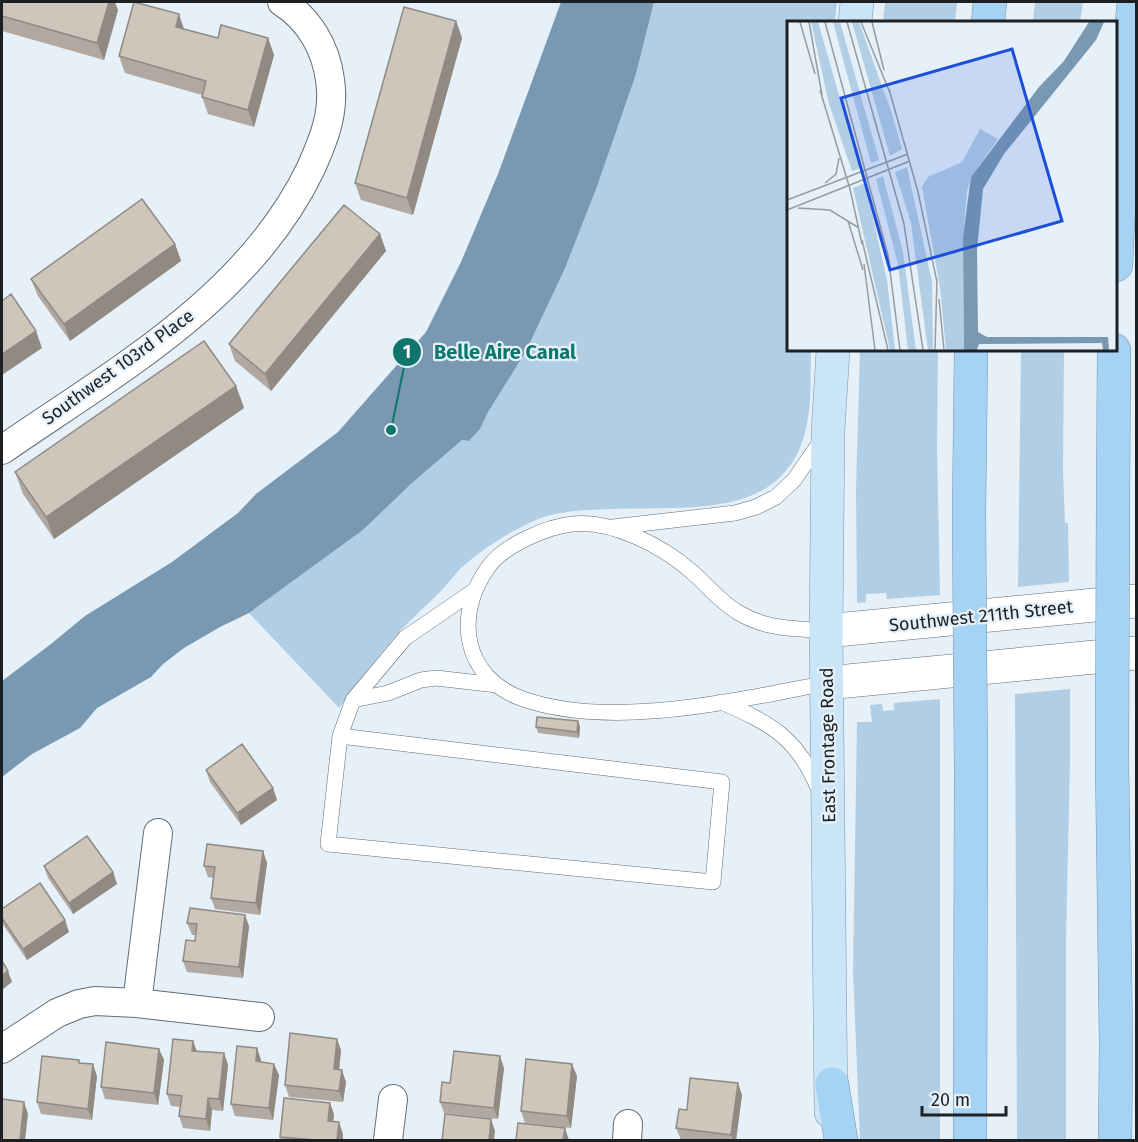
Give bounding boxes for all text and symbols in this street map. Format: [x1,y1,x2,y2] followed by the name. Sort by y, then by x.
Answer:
[787,21,1117,351] inset map
[38,305,198,429] street label: Southwest 103rd Place
[392,333,588,371] callout: Belle Aire Canal
[434,340,576,364] text: Belle Aire Canal
[403,341,411,363] text: 1
[888,595,1074,637] street label: Southwest 211th Street
[816,667,840,823] street label: East Frontage Road
[922,1079,1006,1117] scale bar
[931,1089,970,1111] text: 20 m

